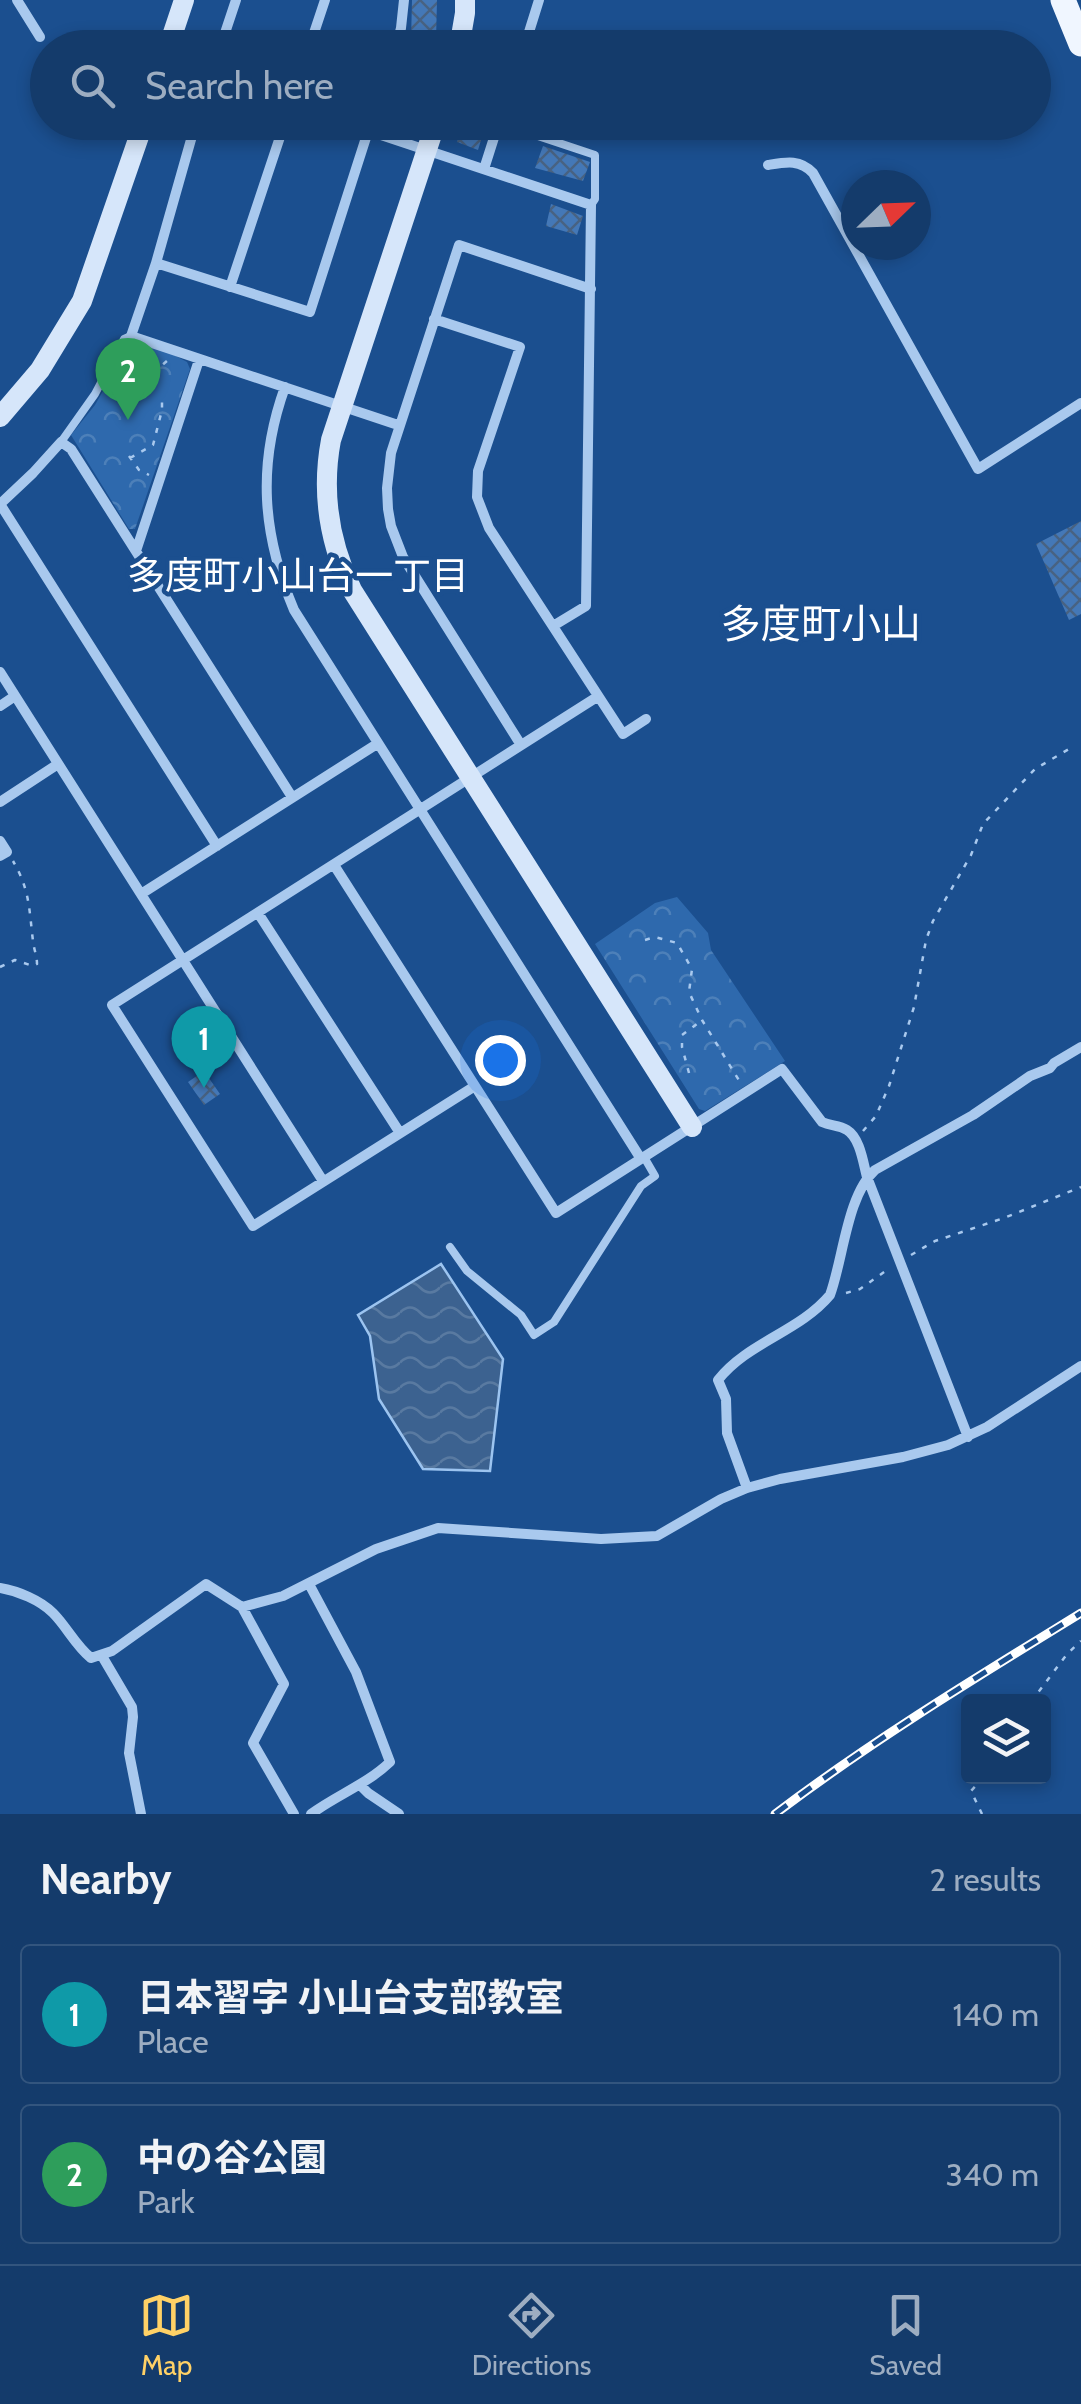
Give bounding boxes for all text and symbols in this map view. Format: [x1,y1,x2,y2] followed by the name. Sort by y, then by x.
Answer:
[30,30,1051,140] search box
[65,58,120,113] icon: search
[145,62,334,109] text: Search here
[841,170,931,260] north arrow
[96,338,160,420] pin: 2
[127,552,469,599] district label: 多度町小山台一丁目
[721,599,921,648] district label: 多度町小山
[172,1006,236,1088] pin: 1
[475,1035,526,1086] your location
[961,1694,1051,1784] map controls
[961,1694,1051,1784] button: layers
[40,1853,172,1905] text: Nearby
[930,1860,1041,1899] text: 2 results
[137,1974,564,2021] text: 日本習字 小山台支部教室
[69,1995,80,2034] text: 1
[952,1995,1039,2034] text: 140 m
[137,2022,209,2061] text: Place
[137,2134,327,2181] text: 中の谷公園
[66,2155,83,2194] text: 2
[946,2155,1039,2194] text: 340 m
[137,2182,195,2221] text: Park
[139,2288,194,2382] tab: Map
[472,2288,591,2382] tab: Directions
[869,2288,942,2382] tab: Saved

